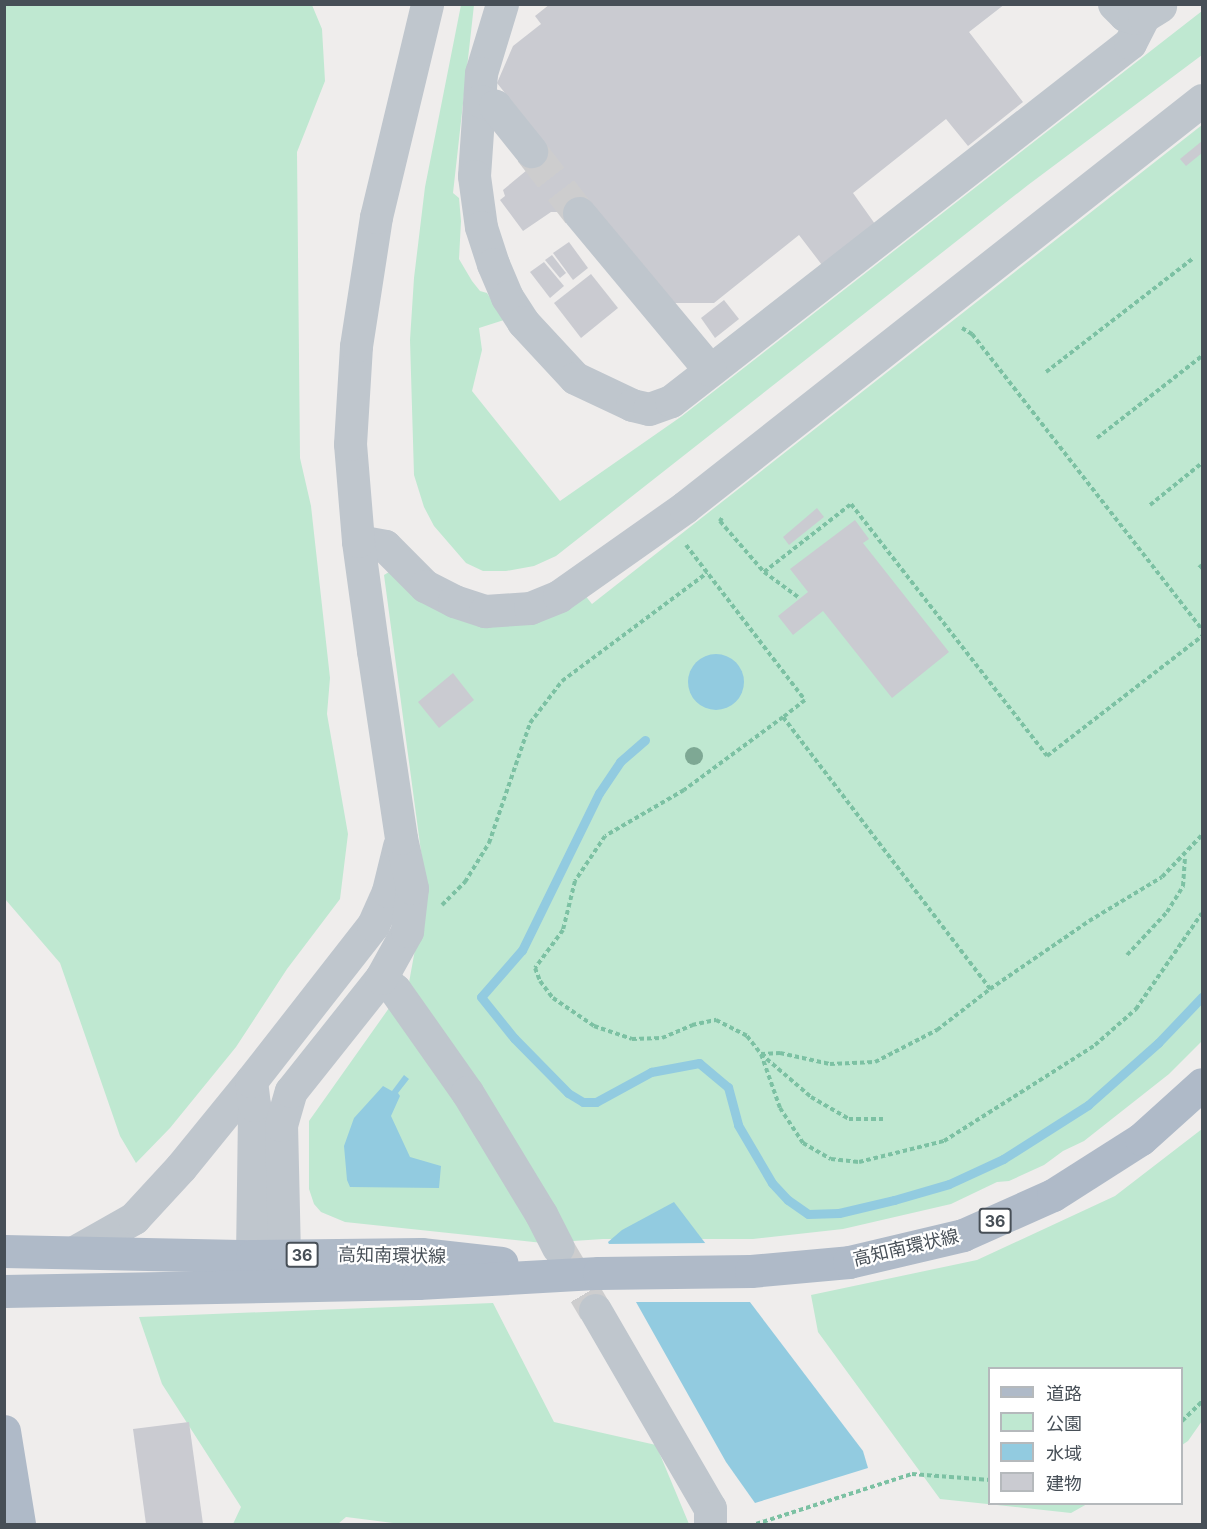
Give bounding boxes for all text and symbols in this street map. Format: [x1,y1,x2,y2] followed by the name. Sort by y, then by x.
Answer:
[978,1208,1012,1234] road number: 36
[851,1225,961,1271] street label: 高知南環状線
[286,1242,318,1268] road number: 36
[338,1244,446,1268] street label: 高知南環状線
[988,1367,1183,1505] legend
[1046,1383,1082,1404] text: 道路
[1046,1413,1082,1434] text: 公園
[1046,1443,1082,1464] text: 水域
[1046,1473,1082,1494] text: 建物

